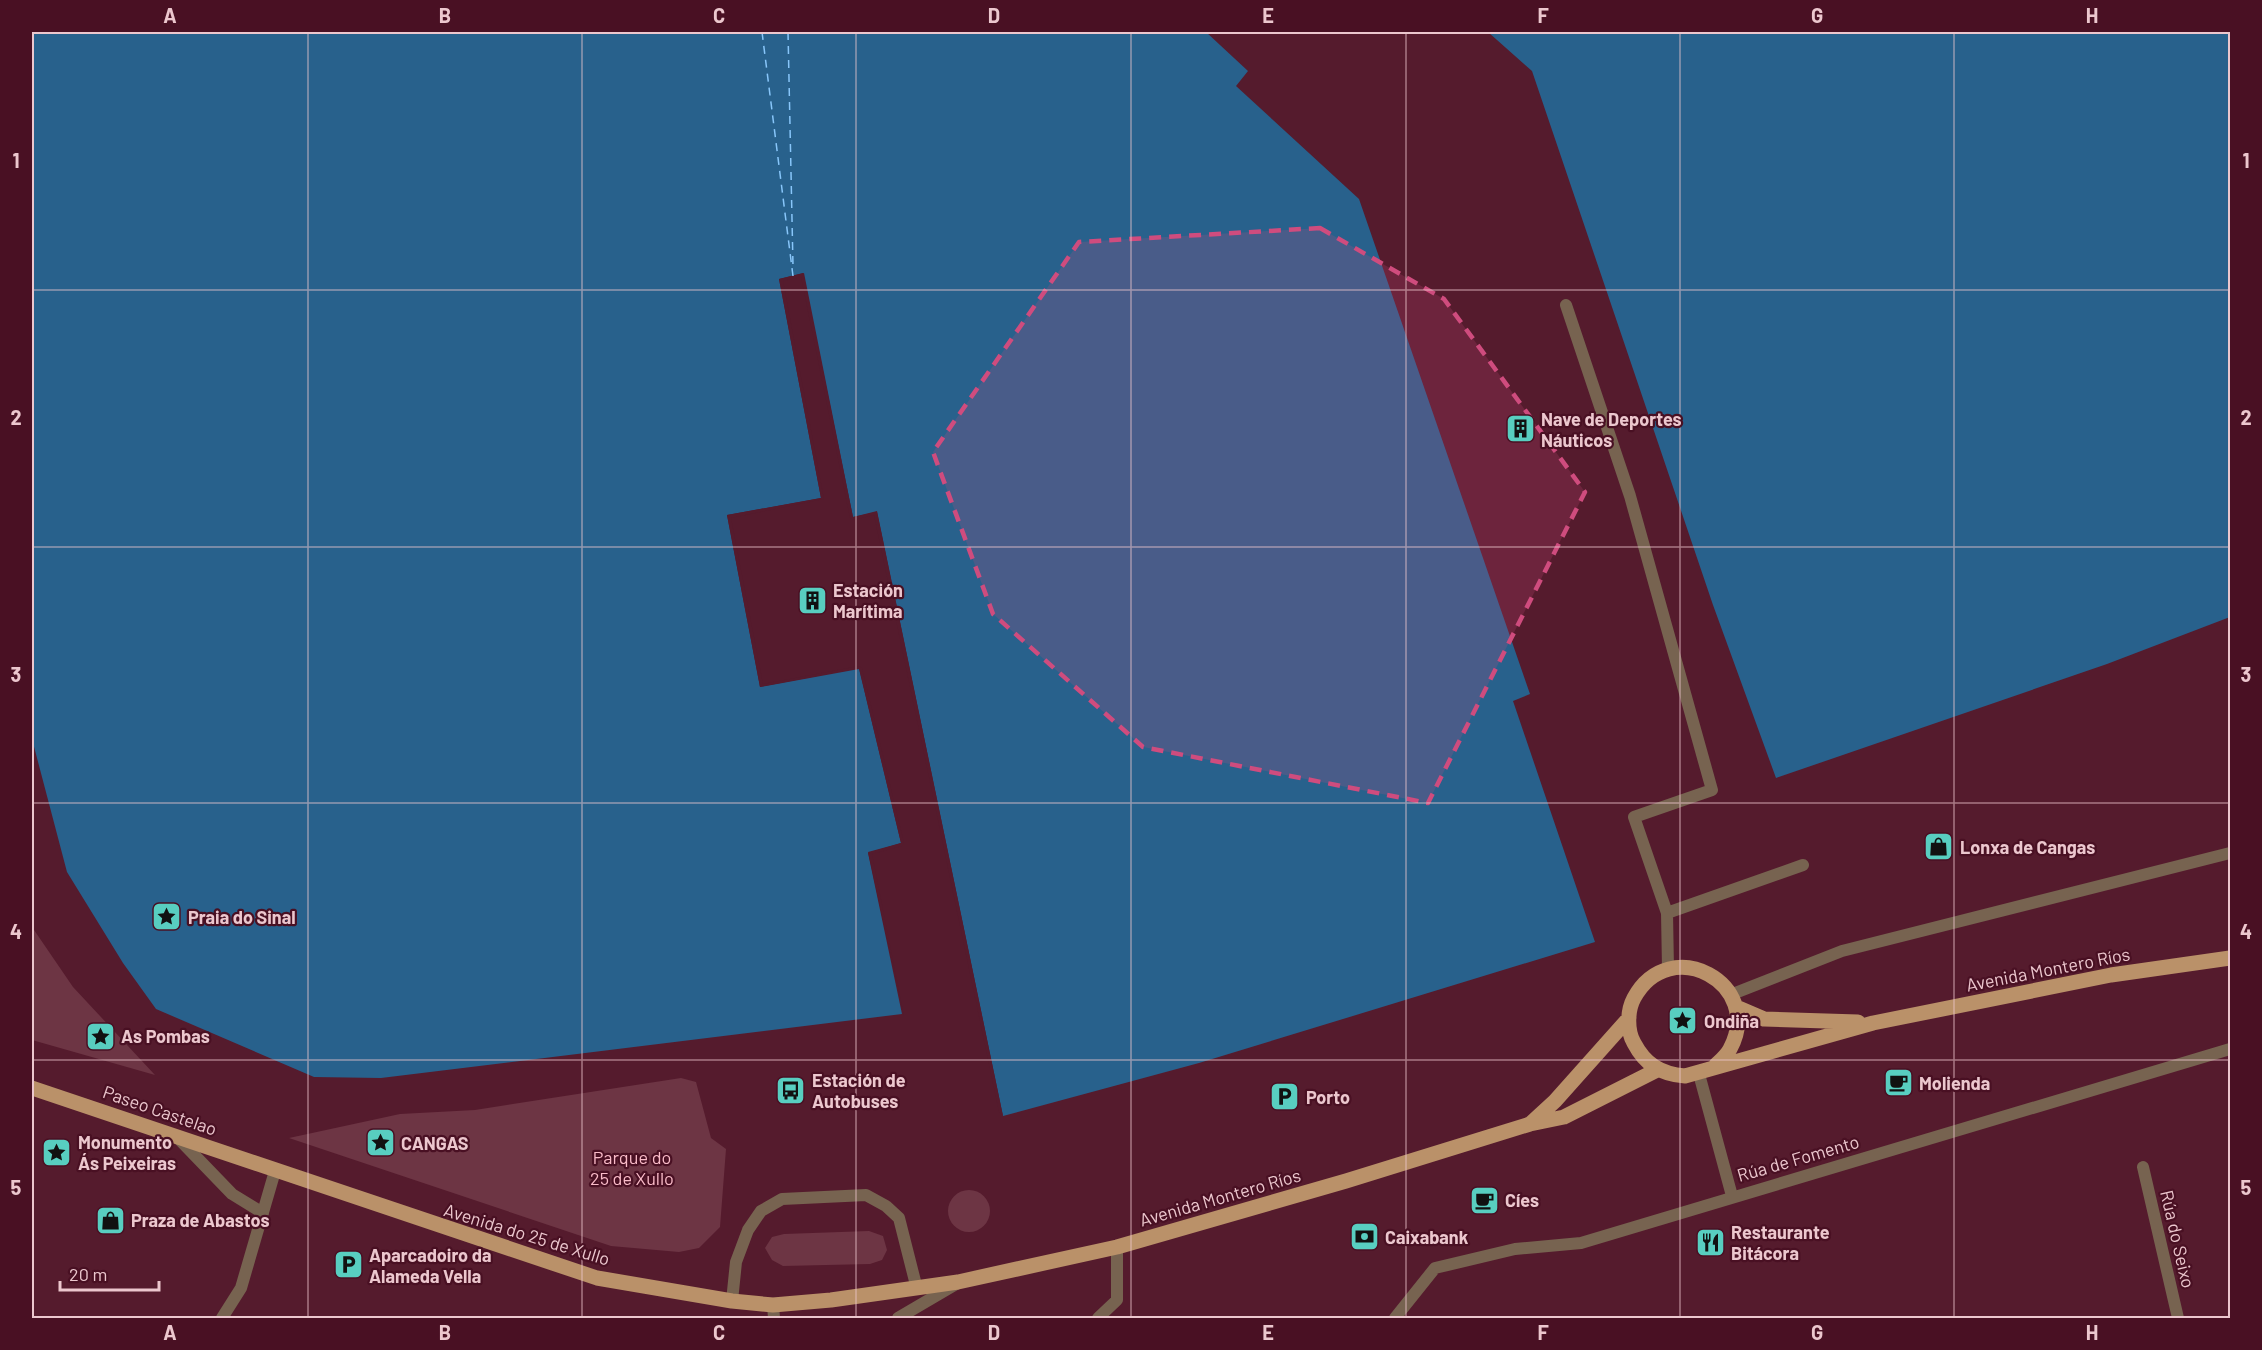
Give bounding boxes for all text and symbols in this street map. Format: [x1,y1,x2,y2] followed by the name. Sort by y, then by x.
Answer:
[163,3,177,27] text: A
[439,3,451,27] text: B
[713,3,725,27] text: C
[988,3,1000,27] text: D
[1262,3,1274,27] text: E
[1537,3,1549,27] text: F
[1811,3,1823,27] text: G
[2086,3,2098,27] text: H
[12,148,20,172] text: 1
[2242,148,2250,172] text: 1
[10,405,22,429] text: 2
[2240,405,2252,429] text: 2
[1541,408,1682,451] place label: Nave de Deportes Náuticos
[1504,413,1536,445] building icon: Nave de Deportes Náuticos
[833,579,903,622] place label: Estación Marítima
[796,584,828,616] building icon: Estación Marítima
[11,662,21,686] text: 3
[2241,662,2251,686] text: 3
[1923,831,1955,863] shop icon: Lonxa de Cangas
[1960,836,2095,858] place label: Lonxa de Cangas
[151,901,183,933] place icon: Praia do Sinal
[188,906,296,928] place label: Praia do Sinal
[10,919,22,943] text: 4
[2240,919,2252,943] text: 4
[1964,942,2132,996] street label: Avenida Montero Ríos
[1667,1005,1699,1037] place icon: Ondiña
[1704,1010,1759,1032] place label: Ondiña
[84,1020,116,1052] place icon: As Pombas
[121,1025,210,1047] place label: As Pombas
[1882,1067,1914,1099] cafe icon: Molienda
[812,1069,906,1112] place label: Estación de Autobuses
[1919,1072,1990,1094] place label: Molienda
[775,1074,807,1106] bus stop icon: Estación de Autobuses
[100,1080,220,1140] street label: Paseo Castelao
[1269,1081,1301,1113] parking icon: Porto
[1306,1086,1350,1108] place label: Porto
[364,1127,396,1159] place icon: CANGAS
[1734,1130,1862,1186] street label: Rúa de Fomento
[78,1131,176,1174] place label: Monumento Ás Peixeiras
[401,1132,469,1154] place label: CANGAS
[41,1136,73,1168] place icon: Monumento Ás Peixeiras
[590,1146,674,1189] park label: Parque do 25 de Xullo
[1137,1163,1303,1231] street label: Avenida Montero Ríos
[11,1175,22,1199] text: 5
[2241,1175,2252,1199] text: 5
[1468,1184,1500,1216] cafe icon: Cíes
[2156,1188,2200,1290] street label: Rúa do Seixo
[1505,1189,1539,1211] place label: Cíes
[441,1198,613,1270] street label: Avenida do 25 de Xullo
[94,1204,126,1236] shop icon: Praza de Abastos
[131,1209,270,1231] place label: Praza de Abastos
[1348,1221,1380,1253] bank icon: Caixabank
[1731,1221,1830,1264] place label: Restaurante Bitácora
[1385,1226,1469,1248] place label: Caixabank
[1694,1226,1726,1258] restaurant icon: Restaurante Bitácora
[369,1244,491,1287] place label: Aparcadoiro da Alameda Vella
[332,1249,364,1281] parking icon: Aparcadoiro da Alameda Vella
[60,1254,159,1292] scale bar
[69,1263,107,1285] text: 20 m
[163,1320,177,1344] text: A
[439,1320,451,1344] text: B
[713,1320,725,1344] text: C
[988,1320,1000,1344] text: D
[1262,1320,1274,1344] text: E
[1537,1320,1549,1344] text: F
[1811,1320,1823,1344] text: G
[2086,1320,2098,1344] text: H

